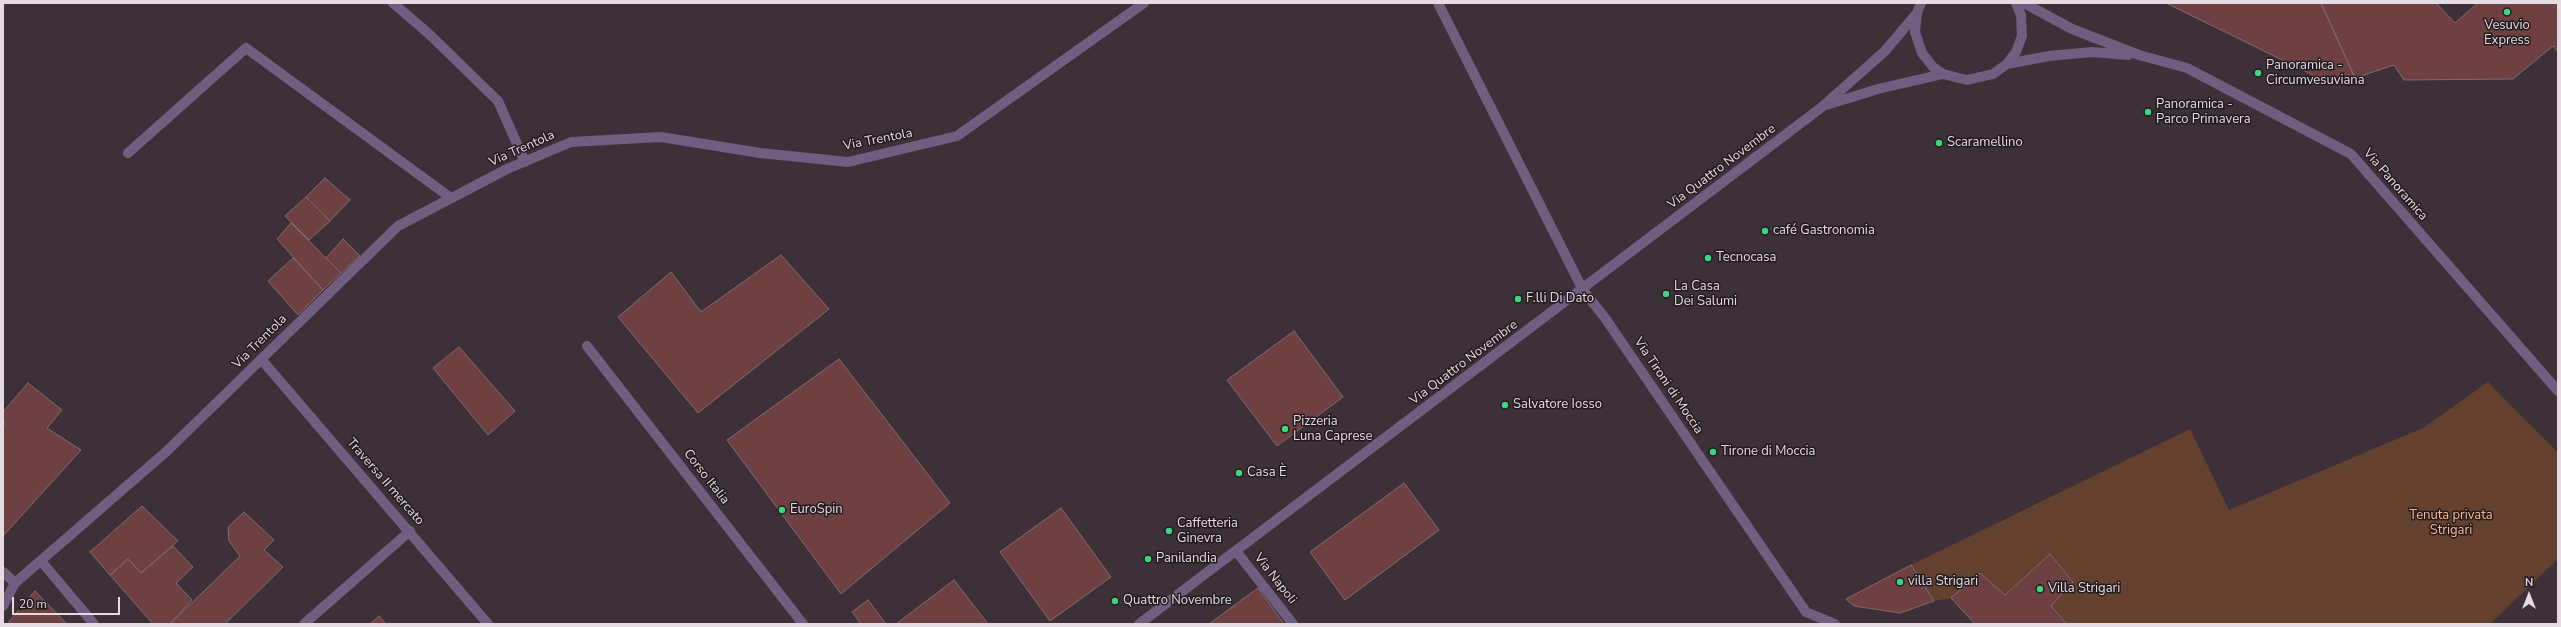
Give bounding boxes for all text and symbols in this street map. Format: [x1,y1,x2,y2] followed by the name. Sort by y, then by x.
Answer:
[2502,7,2512,17] marker: Vesuvio Express
[2484,18,2530,49] place label: Vesuvio Express
[2266,58,2365,89] place label: Panoramica - Circumvesuviana
[2253,68,2263,78] marker: Panoramica - Circumvesuviana
[2156,97,2251,128] place label: Panoramica - Parco Primavera
[2143,107,2153,117] marker: Panoramica - Parco Primavera
[1665,121,1779,213] street label: Via Quattro Novembre
[842,126,914,154] street label: Via Trentola
[487,128,557,170] street label: Via Trentola
[1947,135,2023,151] place label: Scaramellino
[1934,138,1944,148] marker: Scaramellino
[2360,146,2430,224] street label: Via Panoramica
[1773,223,1875,239] place label: café Gastronomia
[1760,226,1770,236] marker: café Gastronomia
[1716,250,1776,266] place label: Tecnocasa
[1703,253,1713,263] marker: Tecnocasa
[1674,279,1737,310] place label: La Casa Dei Salumi
[1661,289,1671,299] marker: La Casa Dei Salumi
[1526,291,1594,307] place label: F.lli Di Dato
[1513,294,1523,304] marker: F.lli Di Dato
[230,312,290,372] street label: Via Trentola
[1407,317,1521,409] street label: Via Quattro Novembre
[1630,335,1706,437] street label: Via Tironi di Moccia
[1513,397,1602,413] place label: Salvatore Iosso
[1500,400,1510,410] marker: Salvatore Iosso
[1293,414,1372,445] place label: Pizzeria Luna Caprese
[1280,424,1290,434] marker: Pizzeria Luna Caprese
[343,435,427,529] street label: Traversa II mercato
[1721,444,1815,460] place label: Tirone di Moccia
[680,446,732,508] street label: Corso Italia
[1708,447,1718,457] marker: Tirone di Moccia
[1247,465,1286,481] place label: Casa È
[1234,468,1244,478] marker: Casa È
[790,502,843,518] place label: EuroSpin
[777,505,787,515] marker: EuroSpin
[2409,508,2493,539] park label: Tenuta privata Strigari
[1177,516,1238,547] place label: Caffetteria Ginevra
[1164,526,1174,536] marker: Caffetteria Ginevra
[1250,550,1300,608] street label: Via Napoli
[1156,551,1217,567] place label: Panilandia
[1143,554,1153,564] marker: Panilandia
[1908,574,1978,590] place label: villa Strigari
[2509,575,2549,615] north arrow
[2525,575,2533,590] text: N
[1895,577,1905,587] marker: villa Strigari
[2048,581,2120,597] place label: Villa Strigari
[2035,584,2045,594] marker: Villa Strigari
[14,589,122,615] scale bar
[1123,593,1232,609] place label: Quattro Novembre
[19,596,47,612] text: 20 m
[1110,596,1120,606] marker: Quattro Novembre

